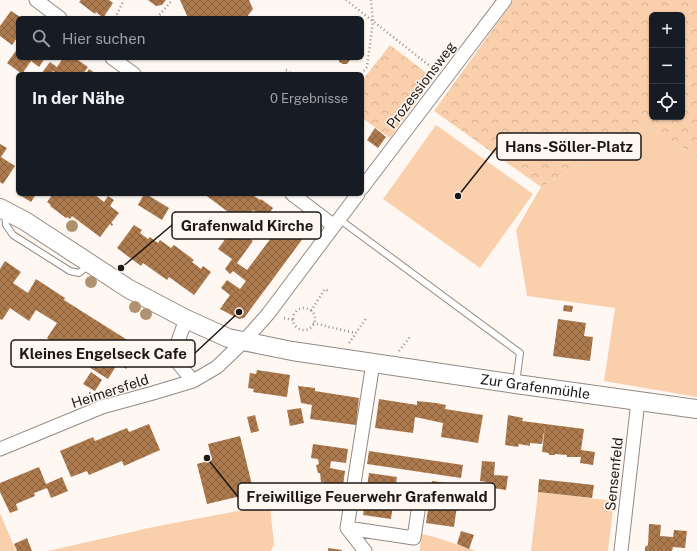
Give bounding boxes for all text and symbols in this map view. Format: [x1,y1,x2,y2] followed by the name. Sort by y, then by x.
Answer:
[649,12,685,120] map controls
[649,12,685,48] button: +
[16,16,364,60] search box
[30,27,52,49] icon: search
[62,30,145,47] text: Hier suchen
[383,38,459,132] street label: Prozessionsweg
[649,48,685,84] button: −
[649,84,685,120] button: locate
[32,88,125,108] text: In der Nähe
[270,91,348,106] text: 0 Ergebnisse
[497,133,641,160] callout: Hans-Söller-Platz
[505,138,633,155] text: Hans-Söller-Platz
[172,212,321,239] callout: Grafenwald Kirche
[181,217,313,234] text: Grafenwald Kirche
[11,340,195,367] callout: Kleines Engelseck Cafe
[19,345,187,362] text: Kleines Engelseck Cafe
[69,371,151,411] street label: Heimersfeld
[479,371,591,402] street label: Zur Grafenmühle
[602,436,626,512] street label: Sensenfeld
[238,483,495,510] callout: Freiwillige Feuerwehr Grafenwald
[246,488,488,505] text: Freiwillige Feuerwehr Grafenwald

